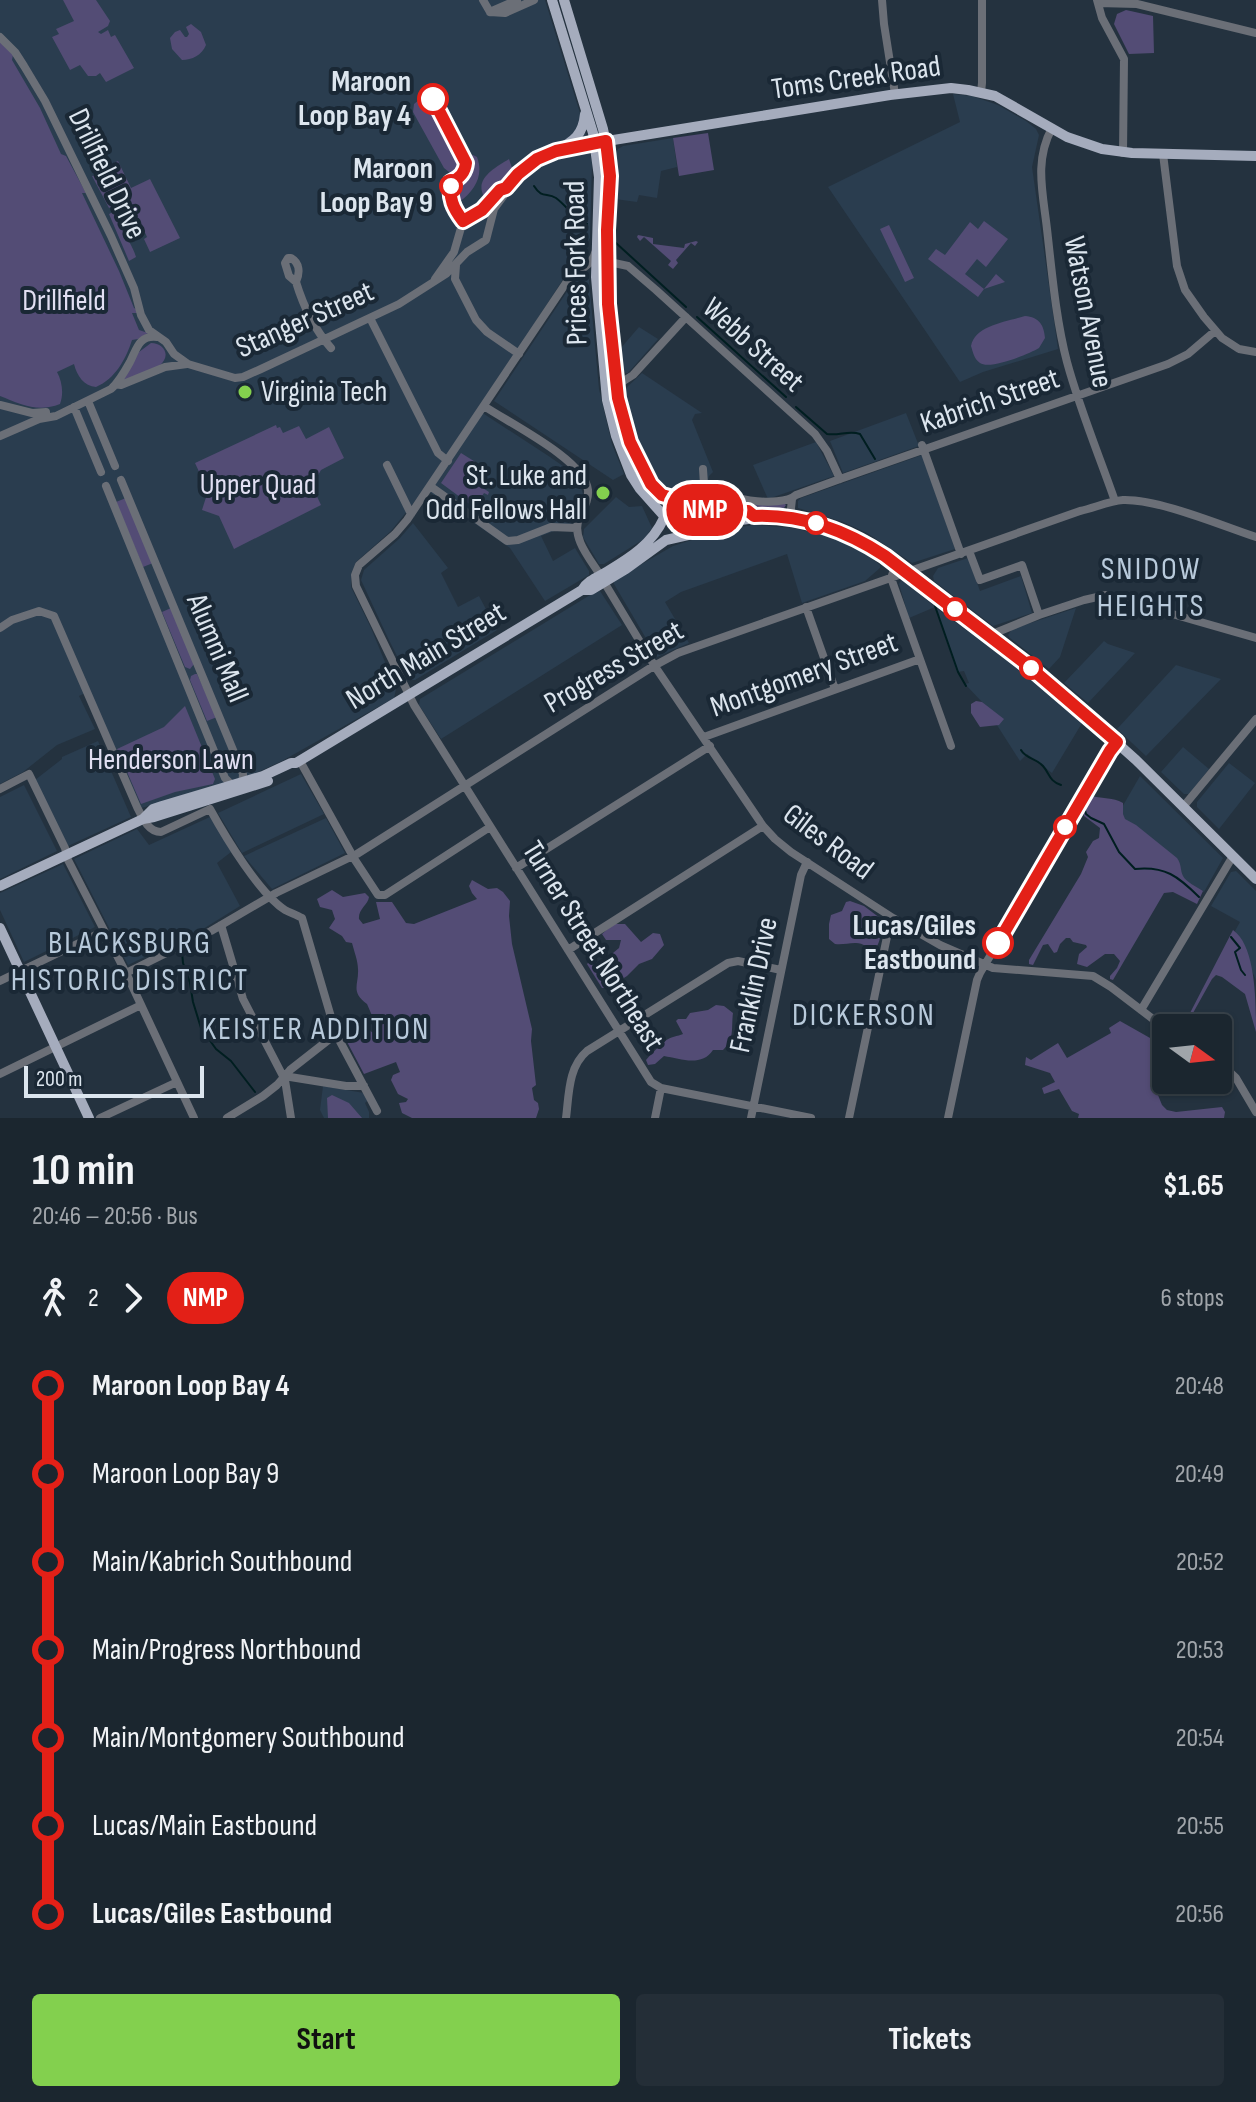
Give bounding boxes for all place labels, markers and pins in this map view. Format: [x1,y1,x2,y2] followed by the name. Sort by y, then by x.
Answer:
[298,64,411,134] place label: Maroon Loop Bay 4
[418,84,448,114] marker: Maroon Loop Bay 4
[320,151,433,221] place label: Maroon Loop Bay 9
[440,175,462,197] marker: Maroon Loop Bay 9
[261,374,387,410] place label: Virginia Tech
[236,383,254,401] marker: Virginia Tech
[426,458,587,528] place label: St. Luke and Odd Fellows Hall
[594,484,612,502] marker: St. Luke and Odd Fellows Hall
[805,512,827,534] unlabelled marker
[944,598,966,620] unlabelled marker
[1020,657,1042,679] unlabelled marker
[1054,816,1076,838] unlabelled marker
[853,908,976,978] place label: Lucas/Giles Eastbound
[983,928,1013,958] marker: Lucas/Giles Eastbound

